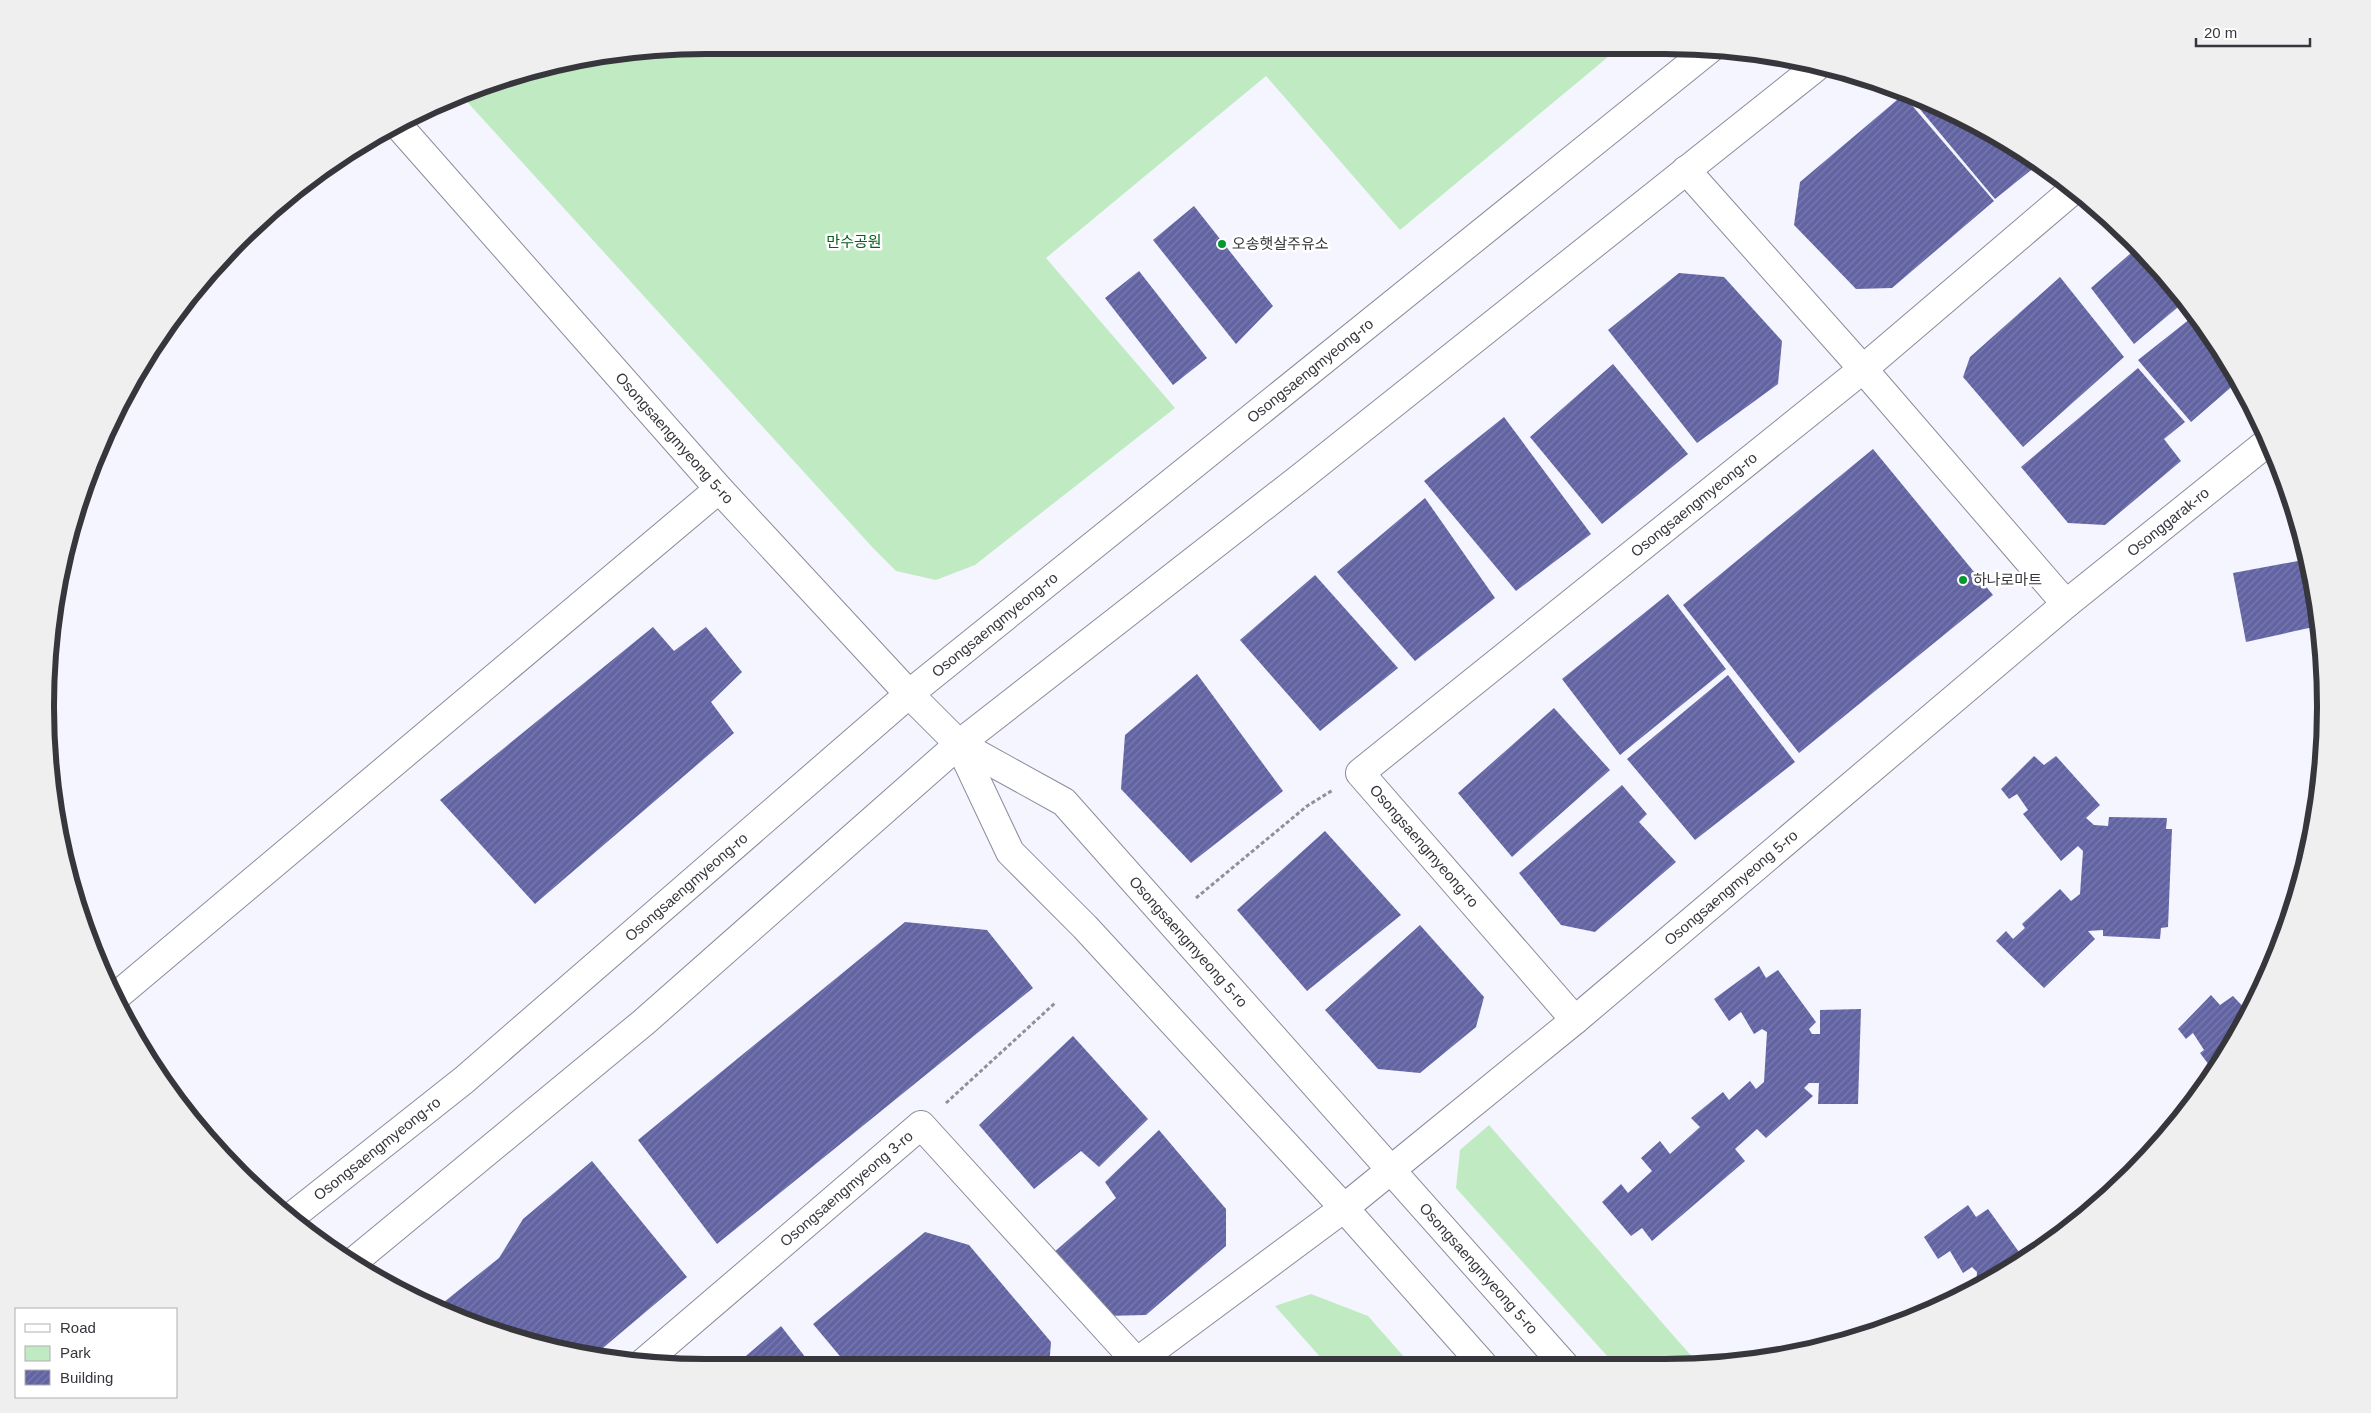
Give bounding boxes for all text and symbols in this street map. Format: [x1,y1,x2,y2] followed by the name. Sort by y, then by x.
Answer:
[2196,15,2310,47] scale bar
[2204,24,2237,41] text: 20 m
[826,233,882,250] park label: 만수공원
[1232,235,1329,252] place label: 오송햇살주유소
[1216,238,1228,250] marker: 오송햇살주유소
[1244,315,1376,426] street label: Osongsaengmyeong-ro
[612,369,737,507] street label: Osongsaengmyeong 5-ro
[1627,449,1760,560] street label: Osongsaengmyeong-ro
[2124,484,2212,560] street label: Osonggarak-ro
[928,569,1061,680] street label: Osongsaengmyeong-ro
[1973,571,2042,588] place label: 하나로마트
[1957,574,1969,586] marker: 하나로마트
[1367,781,1482,910] street label: Osongsaengmyeong-ro
[1661,826,1801,949] street label: Osongsaengmyeong 5-ro
[621,829,751,945] street label: Osongsaengmyeong-ro
[1126,873,1251,1010] street label: Osongsaengmyeong 5-ro
[310,1093,444,1204] street label: Osongsaengmyeong-ro
[776,1127,916,1250] street label: Osongsaengmyeong 3-ro
[1416,1199,1541,1337] street label: Osongsaengmyeong 5-ro
[15,1308,178,1398] legend
[60,1319,96,1336] text: Road
[60,1344,91,1361] text: Park
[60,1369,113,1386] text: Building

